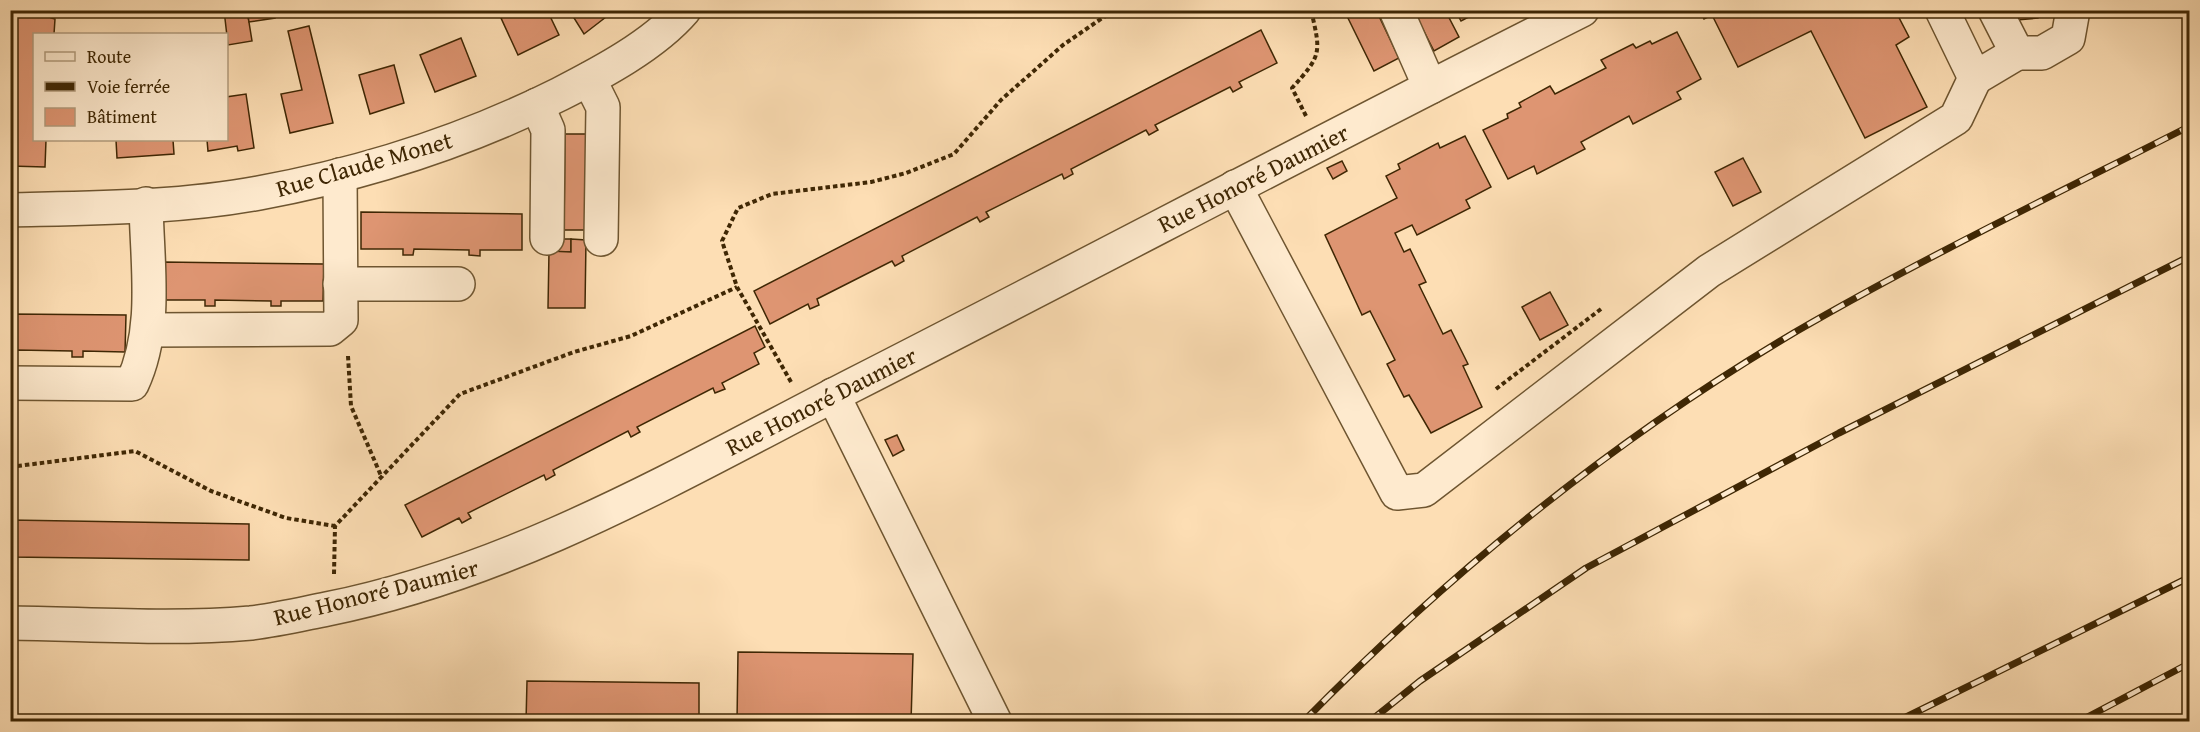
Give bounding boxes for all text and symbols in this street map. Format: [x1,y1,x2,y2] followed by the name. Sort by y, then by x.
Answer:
[33,33,228,141] legend
[87,43,131,70] text: Route
[87,73,170,100] text: Voie ferrée
[87,103,157,130] text: Bâtiment
[1151,115,1355,241] street label: Rue Honoré Daumier
[272,122,457,206] street label: Rue Claude Monet
[719,338,923,464] street label: Rue Honoré Daumier
[270,550,482,634] street label: Rue Honoré Daumier

